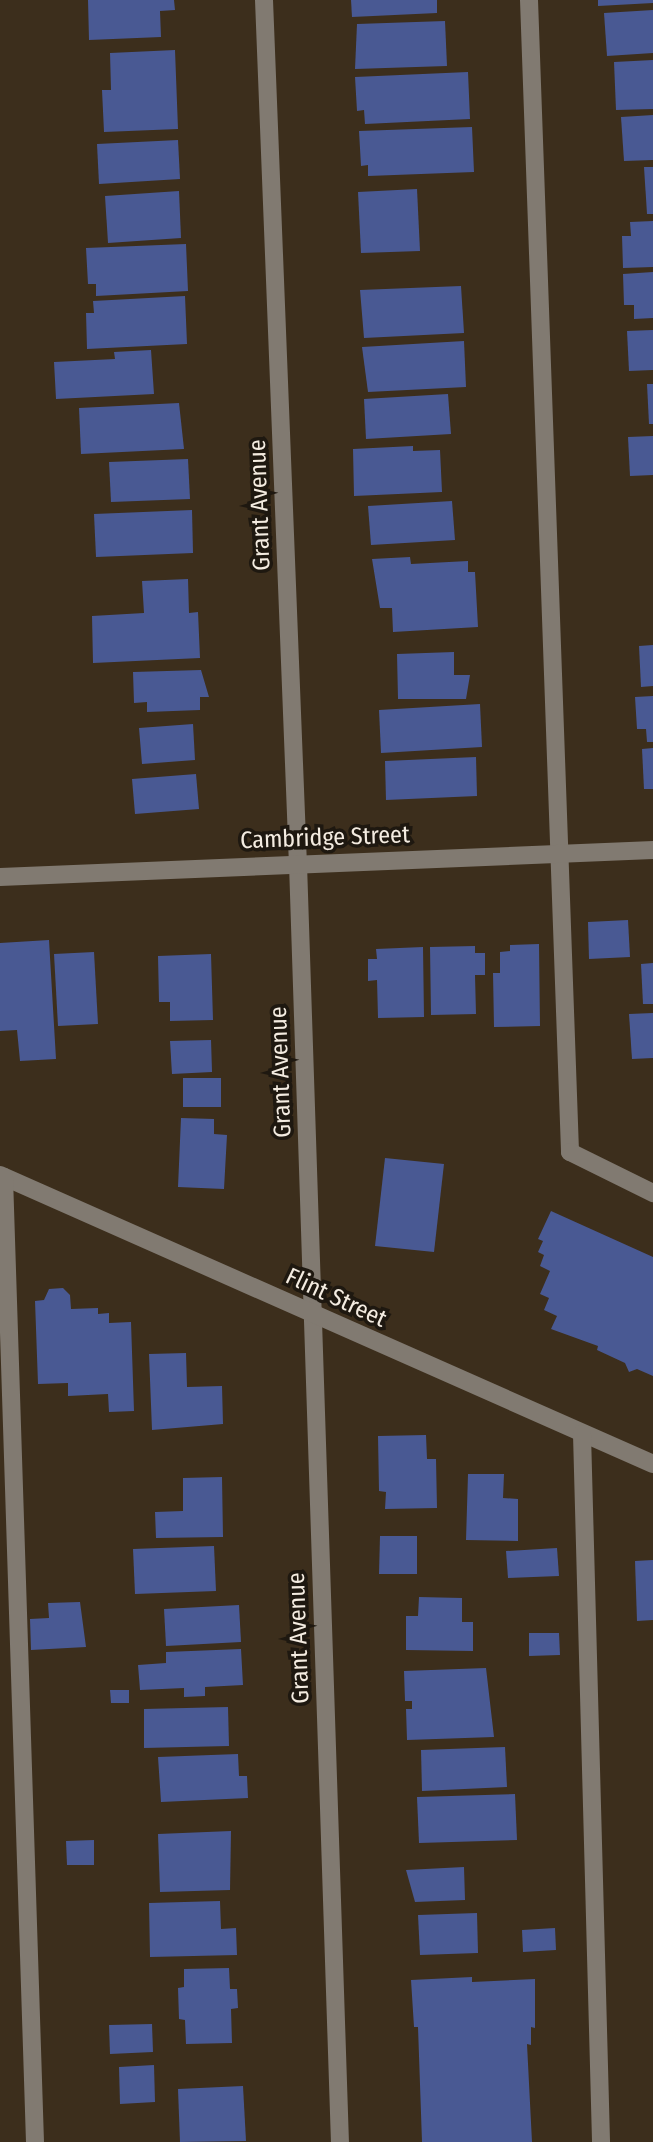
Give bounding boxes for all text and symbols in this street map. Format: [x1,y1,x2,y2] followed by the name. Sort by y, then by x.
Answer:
[243,439,277,571] street label: Grant Avenue
[240,821,410,855] street label: Cambridge Street
[264,1006,298,1138] street label: Grant Avenue
[281,1262,391,1334] street label: Flint Street
[282,1572,316,1704] street label: Grant Avenue

